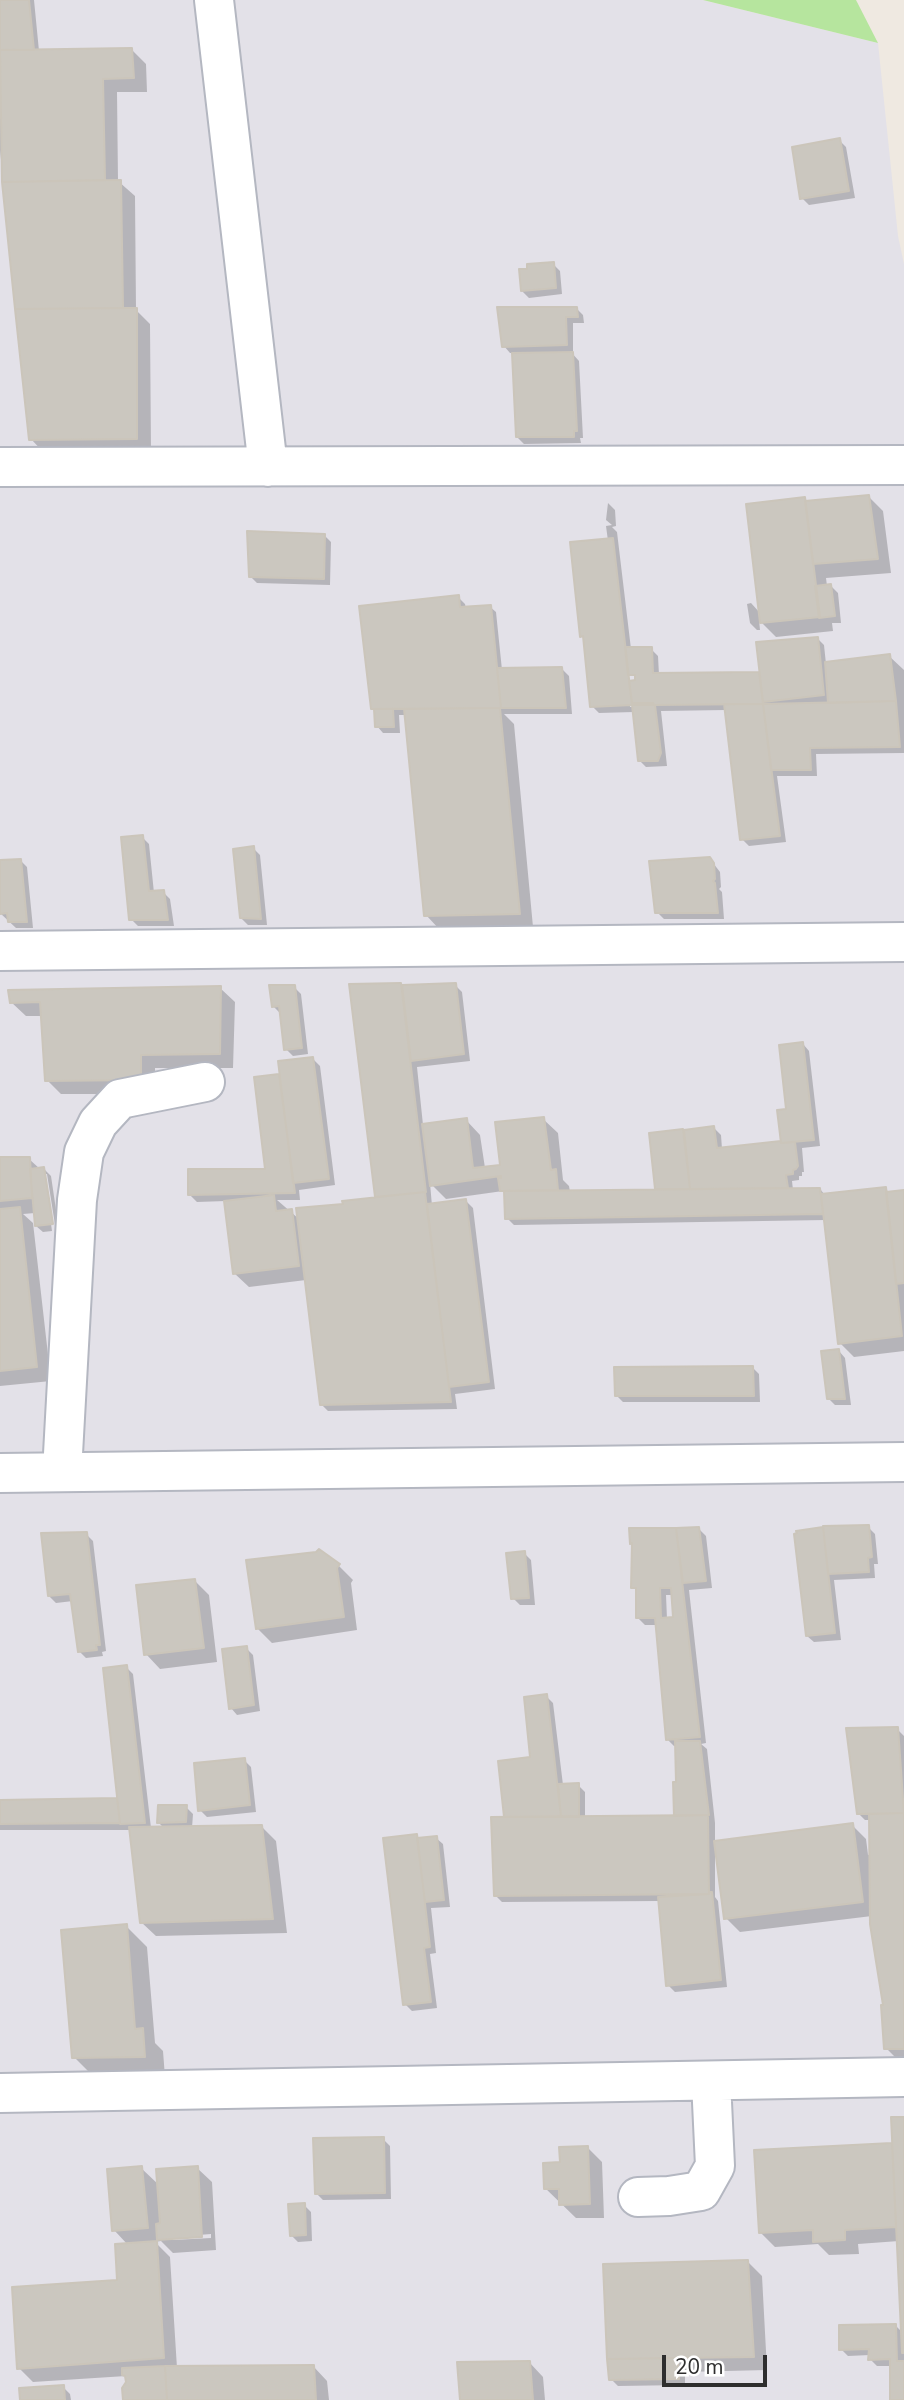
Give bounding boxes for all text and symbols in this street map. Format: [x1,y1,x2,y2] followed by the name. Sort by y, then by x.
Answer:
[666,2340,771,2384] scale bar
[675,2353,724,2381] text: 20 m

